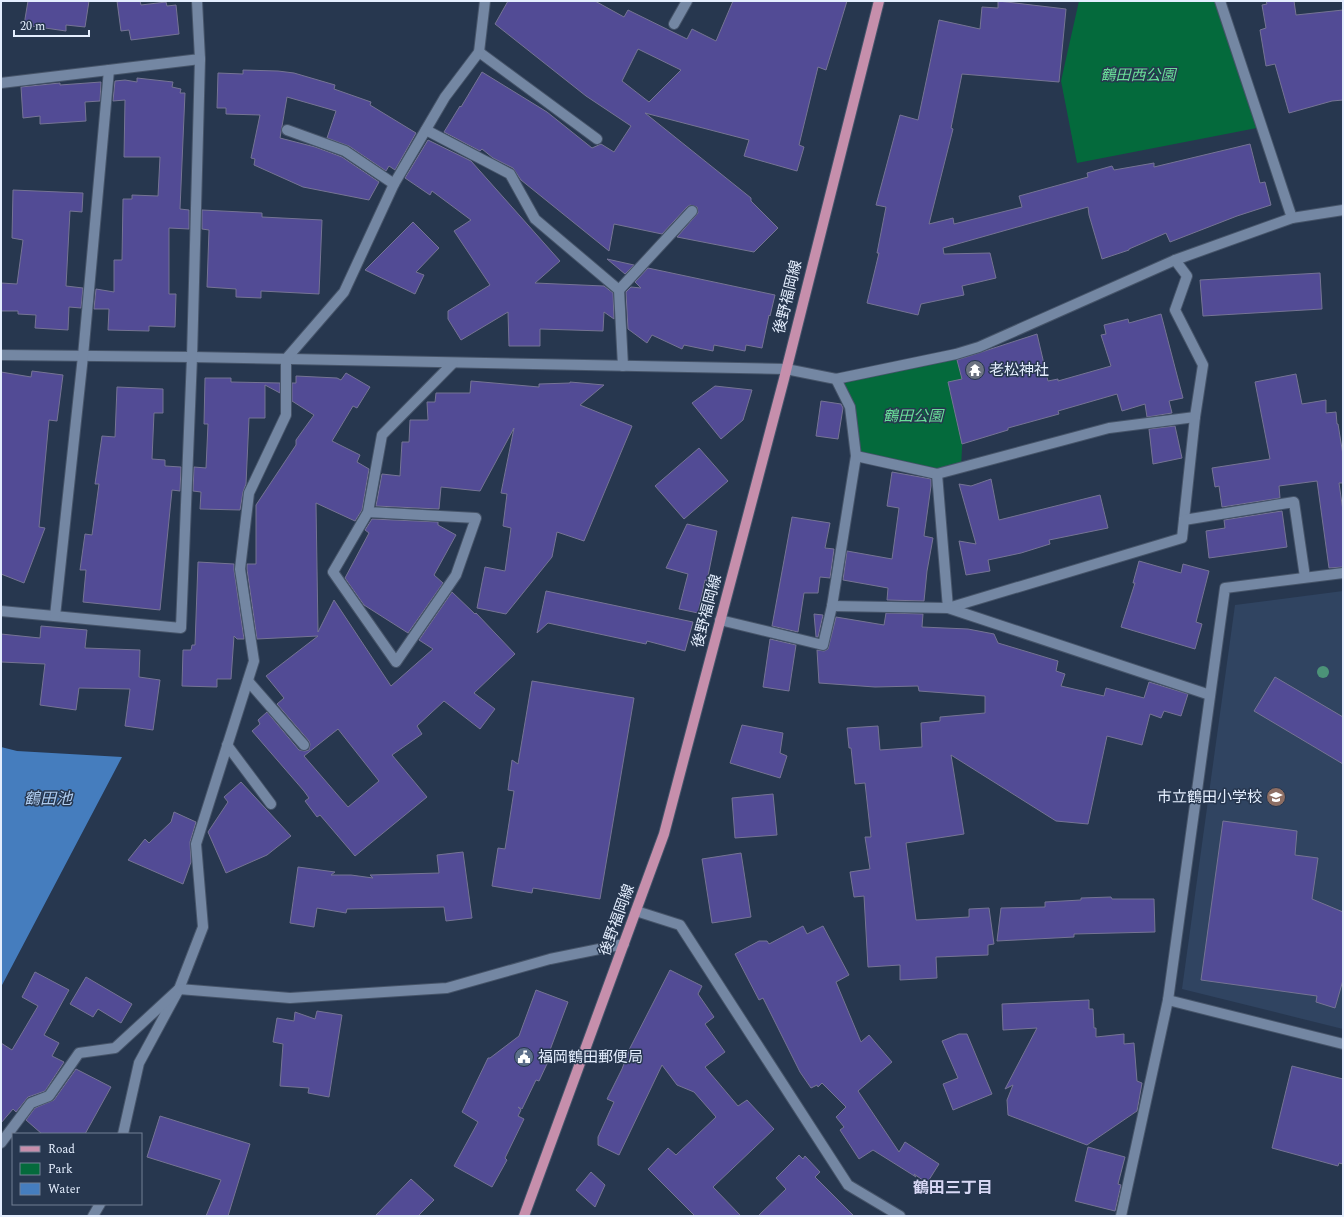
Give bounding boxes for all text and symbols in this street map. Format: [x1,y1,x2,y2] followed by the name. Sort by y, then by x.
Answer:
[14,12,89,38] scale bar
[20,17,45,36] text: 20 m
[1100,64,1177,87] park label: 鶴田西公園
[768,258,808,336] street label: 後野福岡線
[964,359,986,381] temple icon: 老松神社
[989,359,1049,382] place label: 老松神社
[883,405,945,428] park label: 鶴田公園
[686,572,728,650] street label: 後野福岡線
[1157,786,1262,809] place label: 市立鶴田小学校
[1265,786,1287,808] school or university icon: 市立鶴田小学校
[24,787,74,811] water label: 鶴田池
[593,881,641,959] street label: 後野福岡線
[513,1046,535,1068] public building icon: 福岡鶴田郵便局
[538,1046,643,1069] place label: 福岡鶴田郵便局
[12,1133,142,1205] legend
[48,1140,75,1159] text: Road
[48,1160,73,1179] text: Park
[913,1176,993,1200] district label: 鶴田三丁目
[48,1180,80,1199] text: Water

